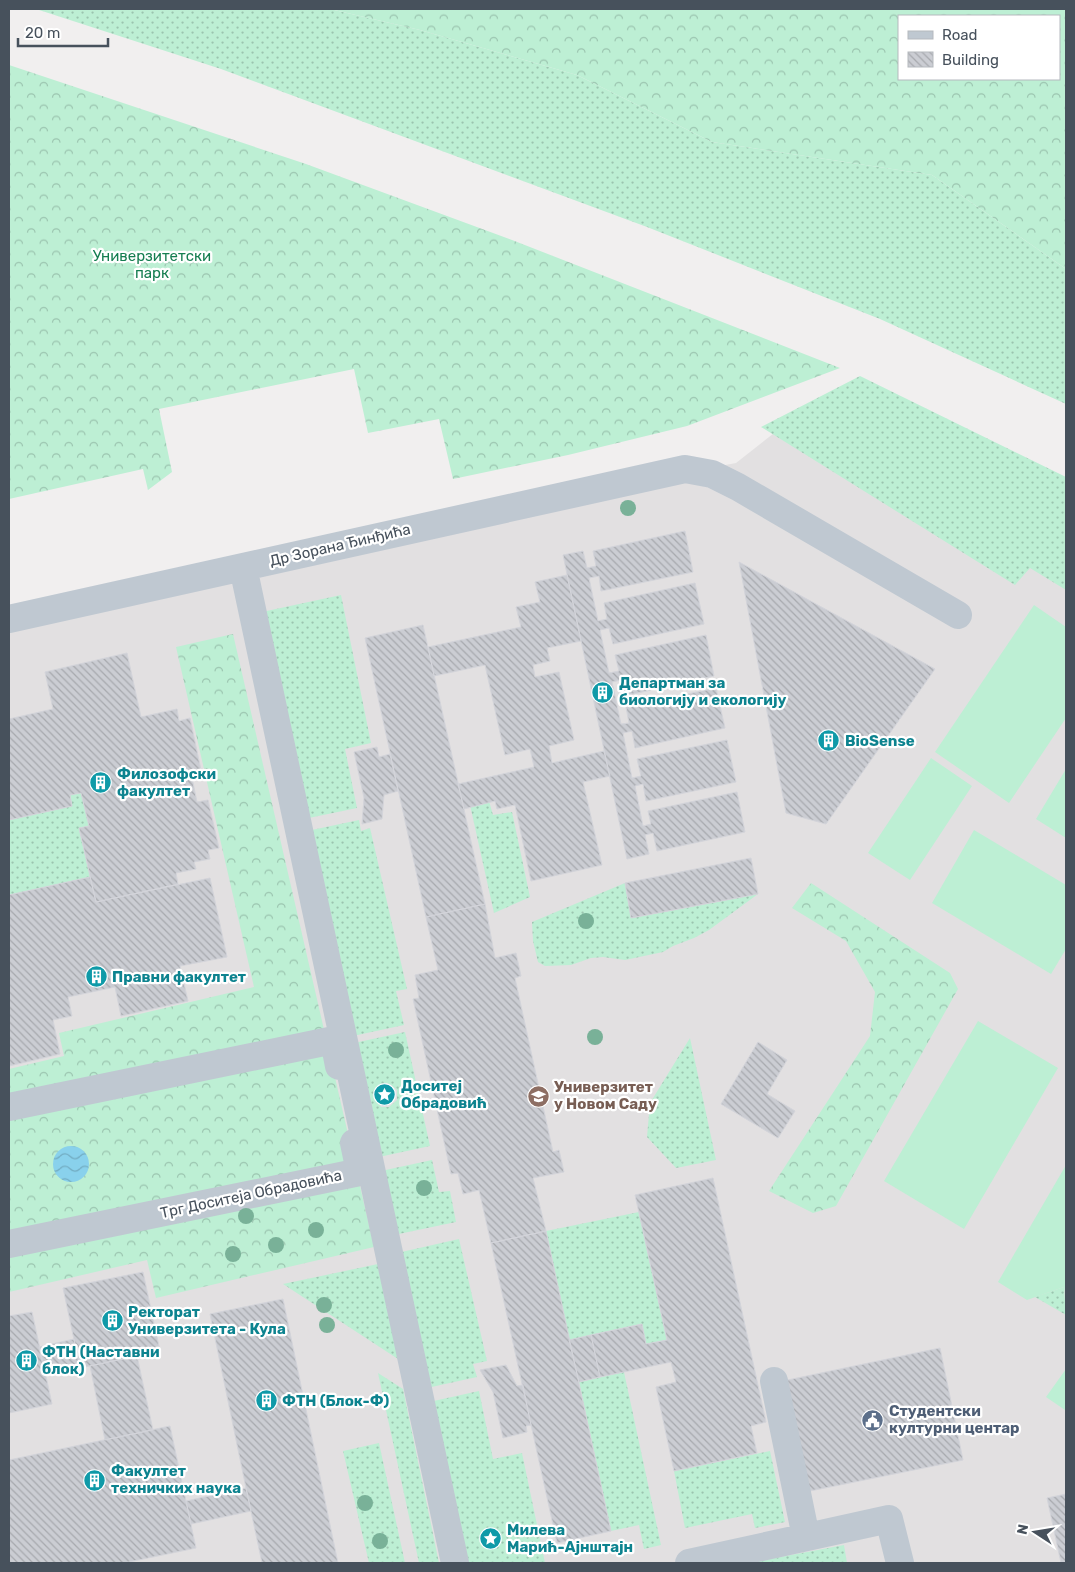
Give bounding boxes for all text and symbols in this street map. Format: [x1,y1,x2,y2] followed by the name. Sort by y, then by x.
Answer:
[18,15,108,47] scale bar
[898,15,1060,80] legend
[25,24,60,42] text: 20 m
[942,26,978,44] text: Road
[942,51,999,69] text: Building
[93,247,211,282] park label: Универзитетски парк
[268,520,412,570] street label: Др Зорана Ђинђића
[619,674,786,709] place label: Департман за биологију и екологију
[591,680,615,704] building icon: Департман за биологију и екологију
[817,729,841,753] building icon: BioSense
[845,732,915,750] place label: BioSense
[117,765,216,800] place label: Филозофски факултет
[89,771,113,795] building icon: Филозофски факултет
[84,965,108,989] building icon: Правни факултет
[112,968,247,986] place label: Правни факултет
[401,1077,487,1112] place label: Доситеј Обрадовић
[554,1078,657,1113] place label: Универзитет у Новом Саду
[373,1083,397,1107] place icon: Доситеј Обрадовић
[526,1084,550,1108] school or university icon: Универзитет у Новом Саду
[159,1166,343,1222] street label: Трг Доситеја Обрадовића
[128,1303,286,1338] place label: Ректорат Универзитета - Кула
[100,1309,124,1333] building icon: Ректорат Универзитета - Кула
[42,1343,160,1378] place label: ФТН (Наставни блок)
[14,1349,38,1373] building icon: ФТН (Наставни блок)
[254,1389,278,1413] building icon: ФТН (Блок-Ф)
[282,1392,390,1410] place label: ФТН (Блок-Ф)
[889,1402,1020,1437] place label: Студентски културни центар
[861,1408,885,1432] public building icon: Студентски културни центар
[111,1462,241,1497] place label: Факултет техничких наука
[83,1468,107,1492] building icon: Факултет техничких наука
[1010,1507,1060,1557] north arrow
[507,1521,633,1556] place label: Милева Марић-Ајнштајн
[1013,1523,1032,1536] text: N
[479,1527,503,1551] place icon: Милева Марић-Ајнштајн

